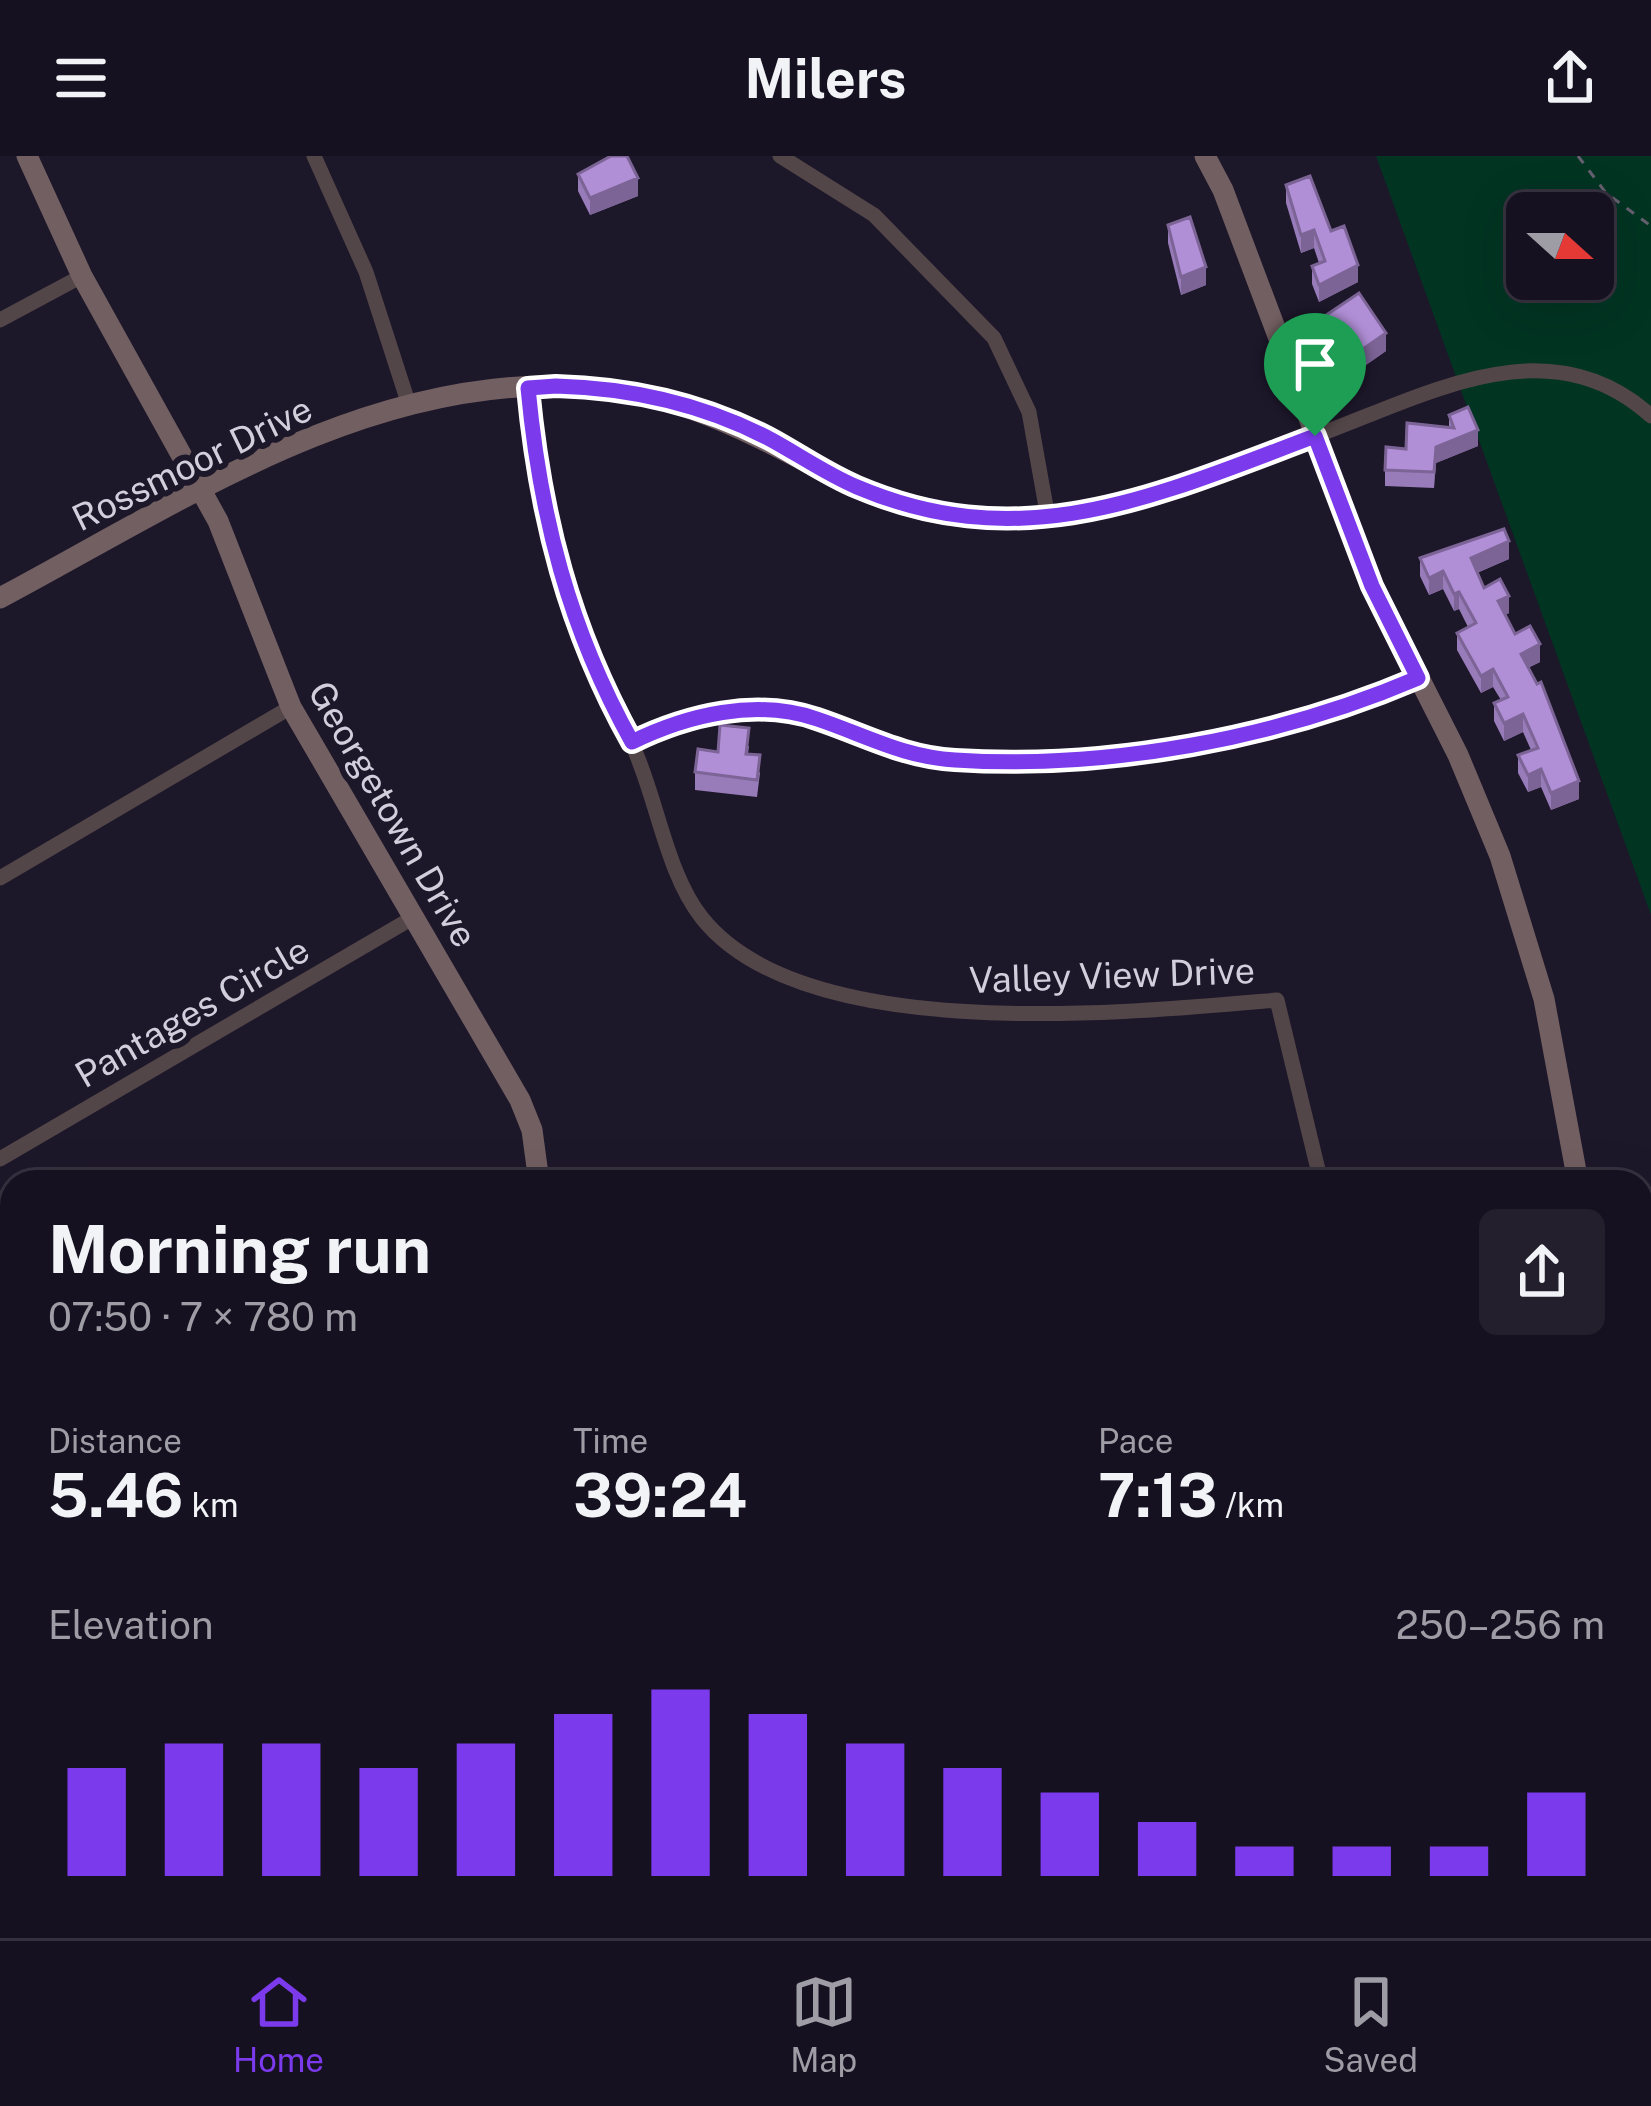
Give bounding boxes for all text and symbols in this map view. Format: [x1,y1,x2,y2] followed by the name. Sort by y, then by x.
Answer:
[48,45,114,111] icon: menu
[1537,45,1603,111] icon: share
[744,47,907,110] text: Milers
[1506,192,1614,300] north arrow
[1506,192,1614,300] map controls
[1264,313,1366,436] pin
[1282,331,1348,397] icon: arrive
[65,387,319,539] street label: Rossmoor Drive
[300,674,486,954] street label: Georgetown Drive
[68,928,316,1096] street label: Pantages Circle
[968,949,1256,1001] street label: Valley View Drive
[1479,1209,1605,1335] button: share
[48,1210,431,1288] text: Morning run
[48,1294,358,1340] text: 07:50 · 7 × 780 m
[48,1422,182,1460] text: Distance
[573,1422,648,1460] text: Time
[1098,1422,1173,1460] text: Pace
[48,1460,183,1531] text: 5.46
[573,1460,747,1531] text: 39:24
[1098,1460,1217,1531] text: 7:13
[183,1486,239,1524] text: km
[1217,1486,1284,1524] text: /km
[48,1602,214,1648] text: Elevation
[1396,1602,1605,1648] text: 250–256 m
[233,1969,324,2079] tab: Home
[790,1969,857,2079] tab: Map
[1323,1969,1418,2079] tab: Saved

